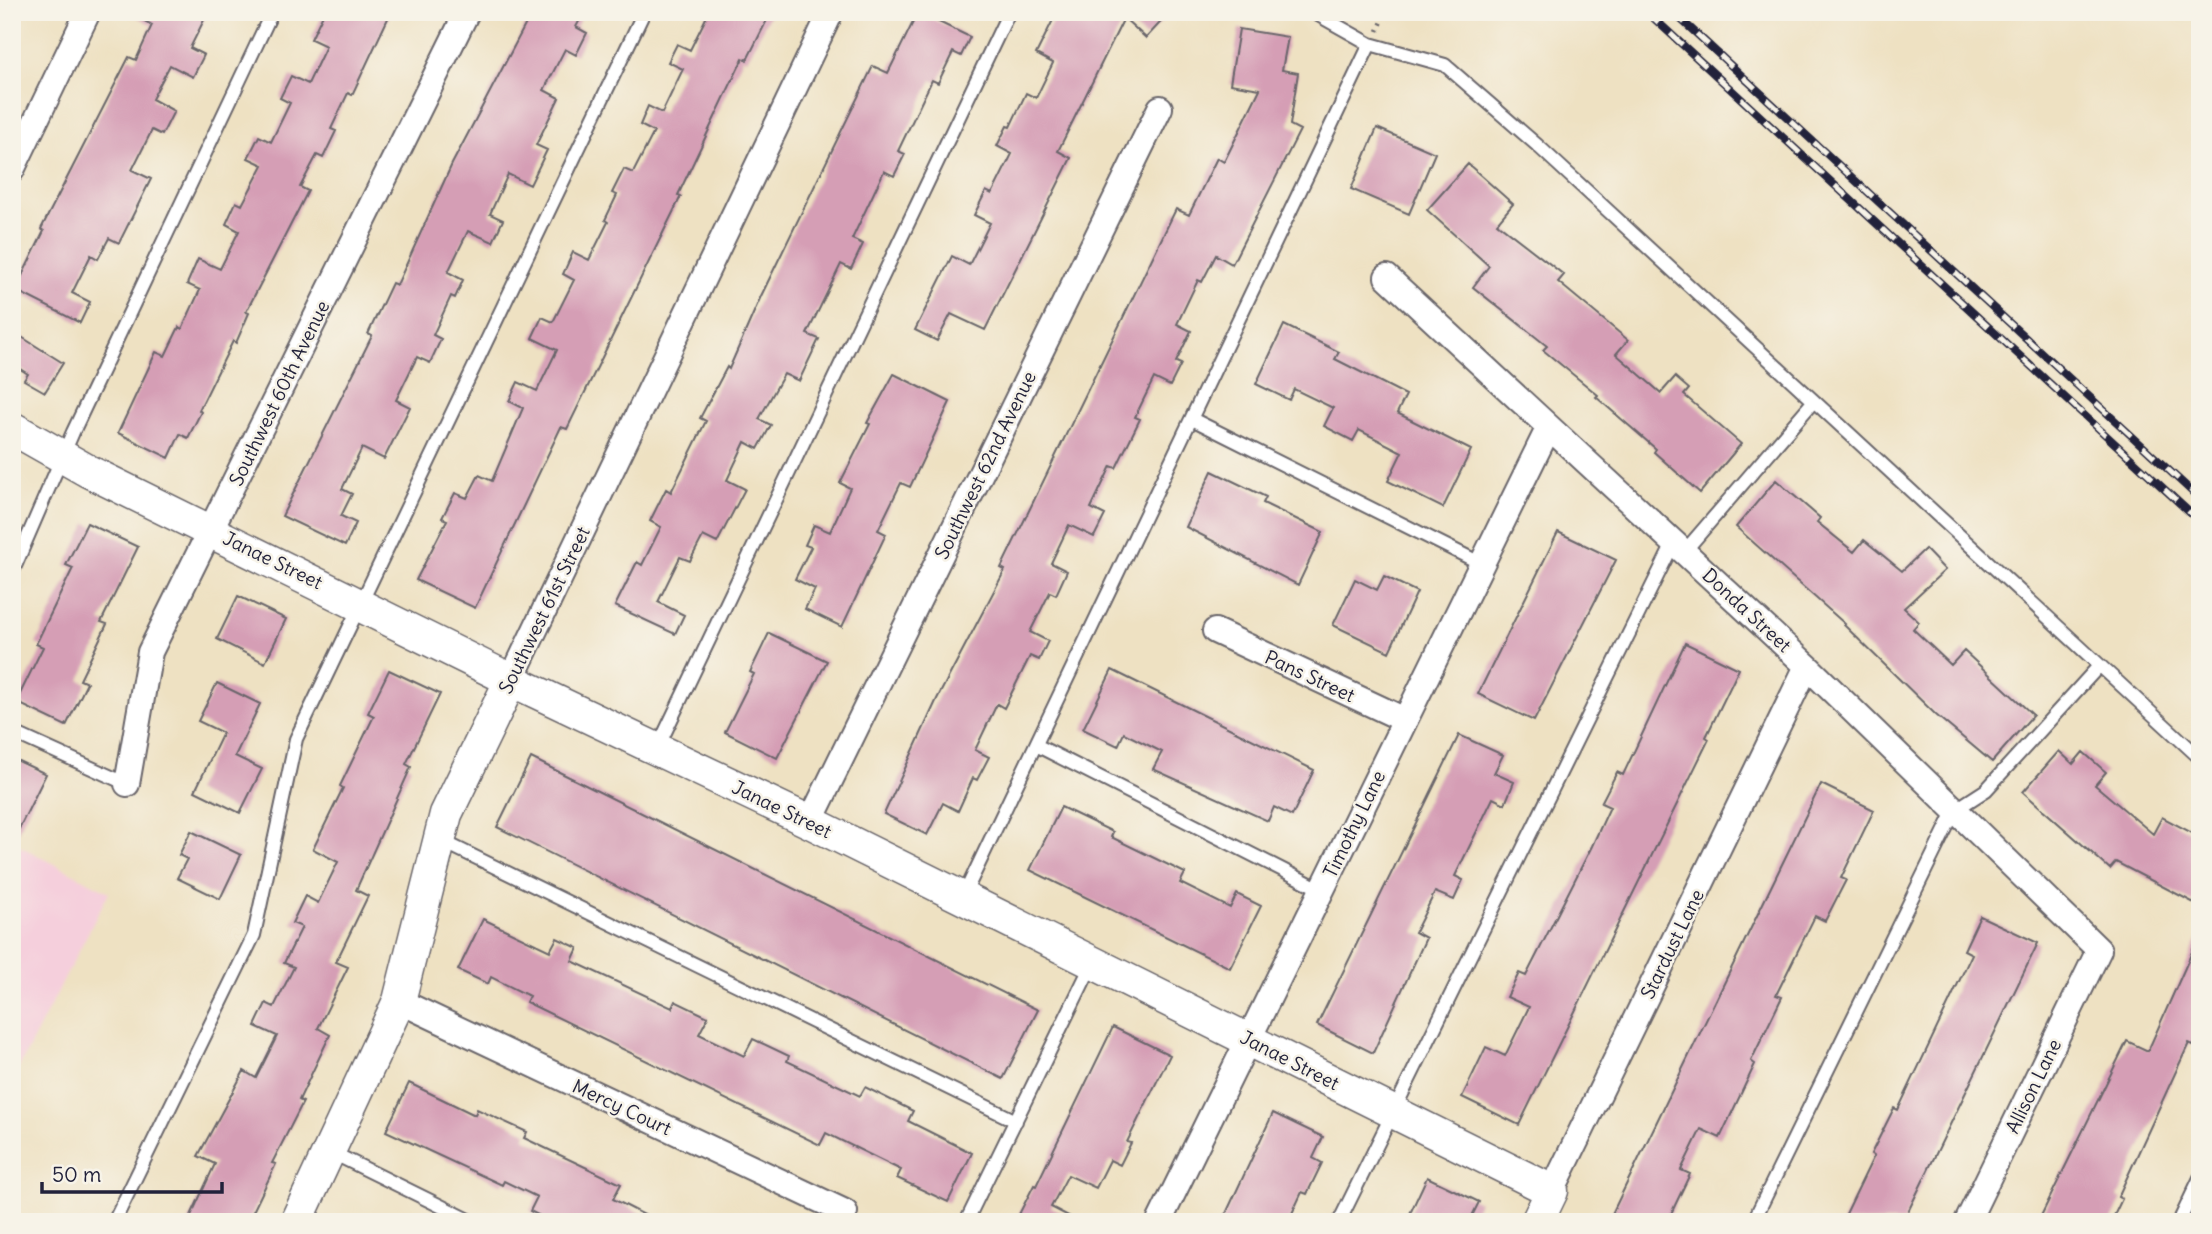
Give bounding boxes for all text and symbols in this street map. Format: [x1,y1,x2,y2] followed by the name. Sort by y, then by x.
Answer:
[224,296,334,490] street label: Southwest 60th Avenue
[929,367,1041,563] street label: Southwest 62nd Avenue
[493,522,595,698] street label: Southwest 61st Street
[219,526,327,594] street label: Janae Street
[1698,563,1796,657] street label: Donda Street
[1261,645,1359,707] street label: Pans Street
[1318,766,1390,882] street label: Timothy Lane
[728,775,836,843] street label: Janae Street
[1635,885,1709,1003] street label: Stardust Lane
[1237,1025,1343,1095] street label: Janae Street
[2000,1035,2066,1137] street label: Allison Lane
[569,1074,675,1140] street label: Mercy Court
[42,1150,222,1194] scale bar
[52,1161,101,1188] text: 50 m

